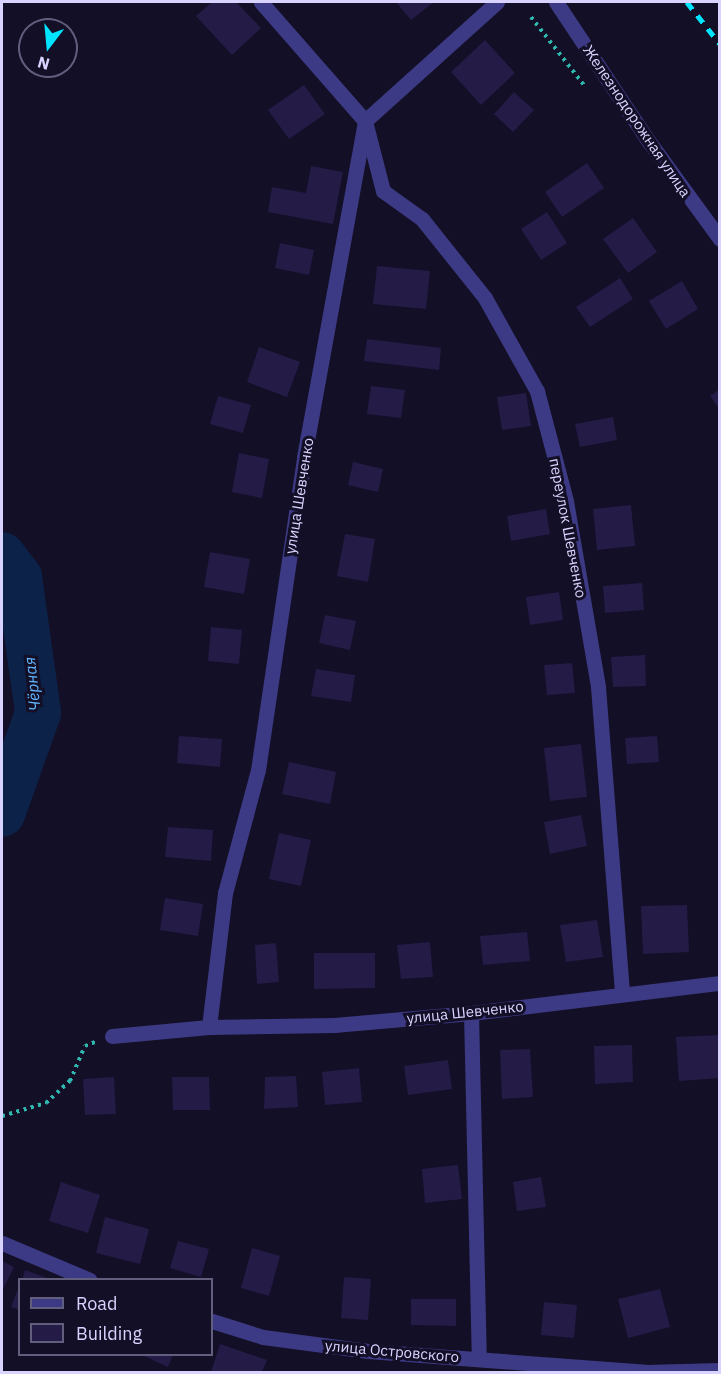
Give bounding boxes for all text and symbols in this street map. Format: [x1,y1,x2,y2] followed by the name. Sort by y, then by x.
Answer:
[18,18,78,78] north arrow
[579,41,695,201] street label: Железнодорожная улица
[35,52,52,75] text: N
[281,437,317,555] street label: улица Шевченко
[546,457,590,599] street label: переулок Шевченко
[20,656,44,712] water label: Чёрная
[406,997,524,1027] street label: улица Шевченко
[18,1278,213,1356] legend
[76,1292,117,1315] text: Road
[76,1322,142,1345] text: Building
[324,1336,460,1366] street label: улица Островского

